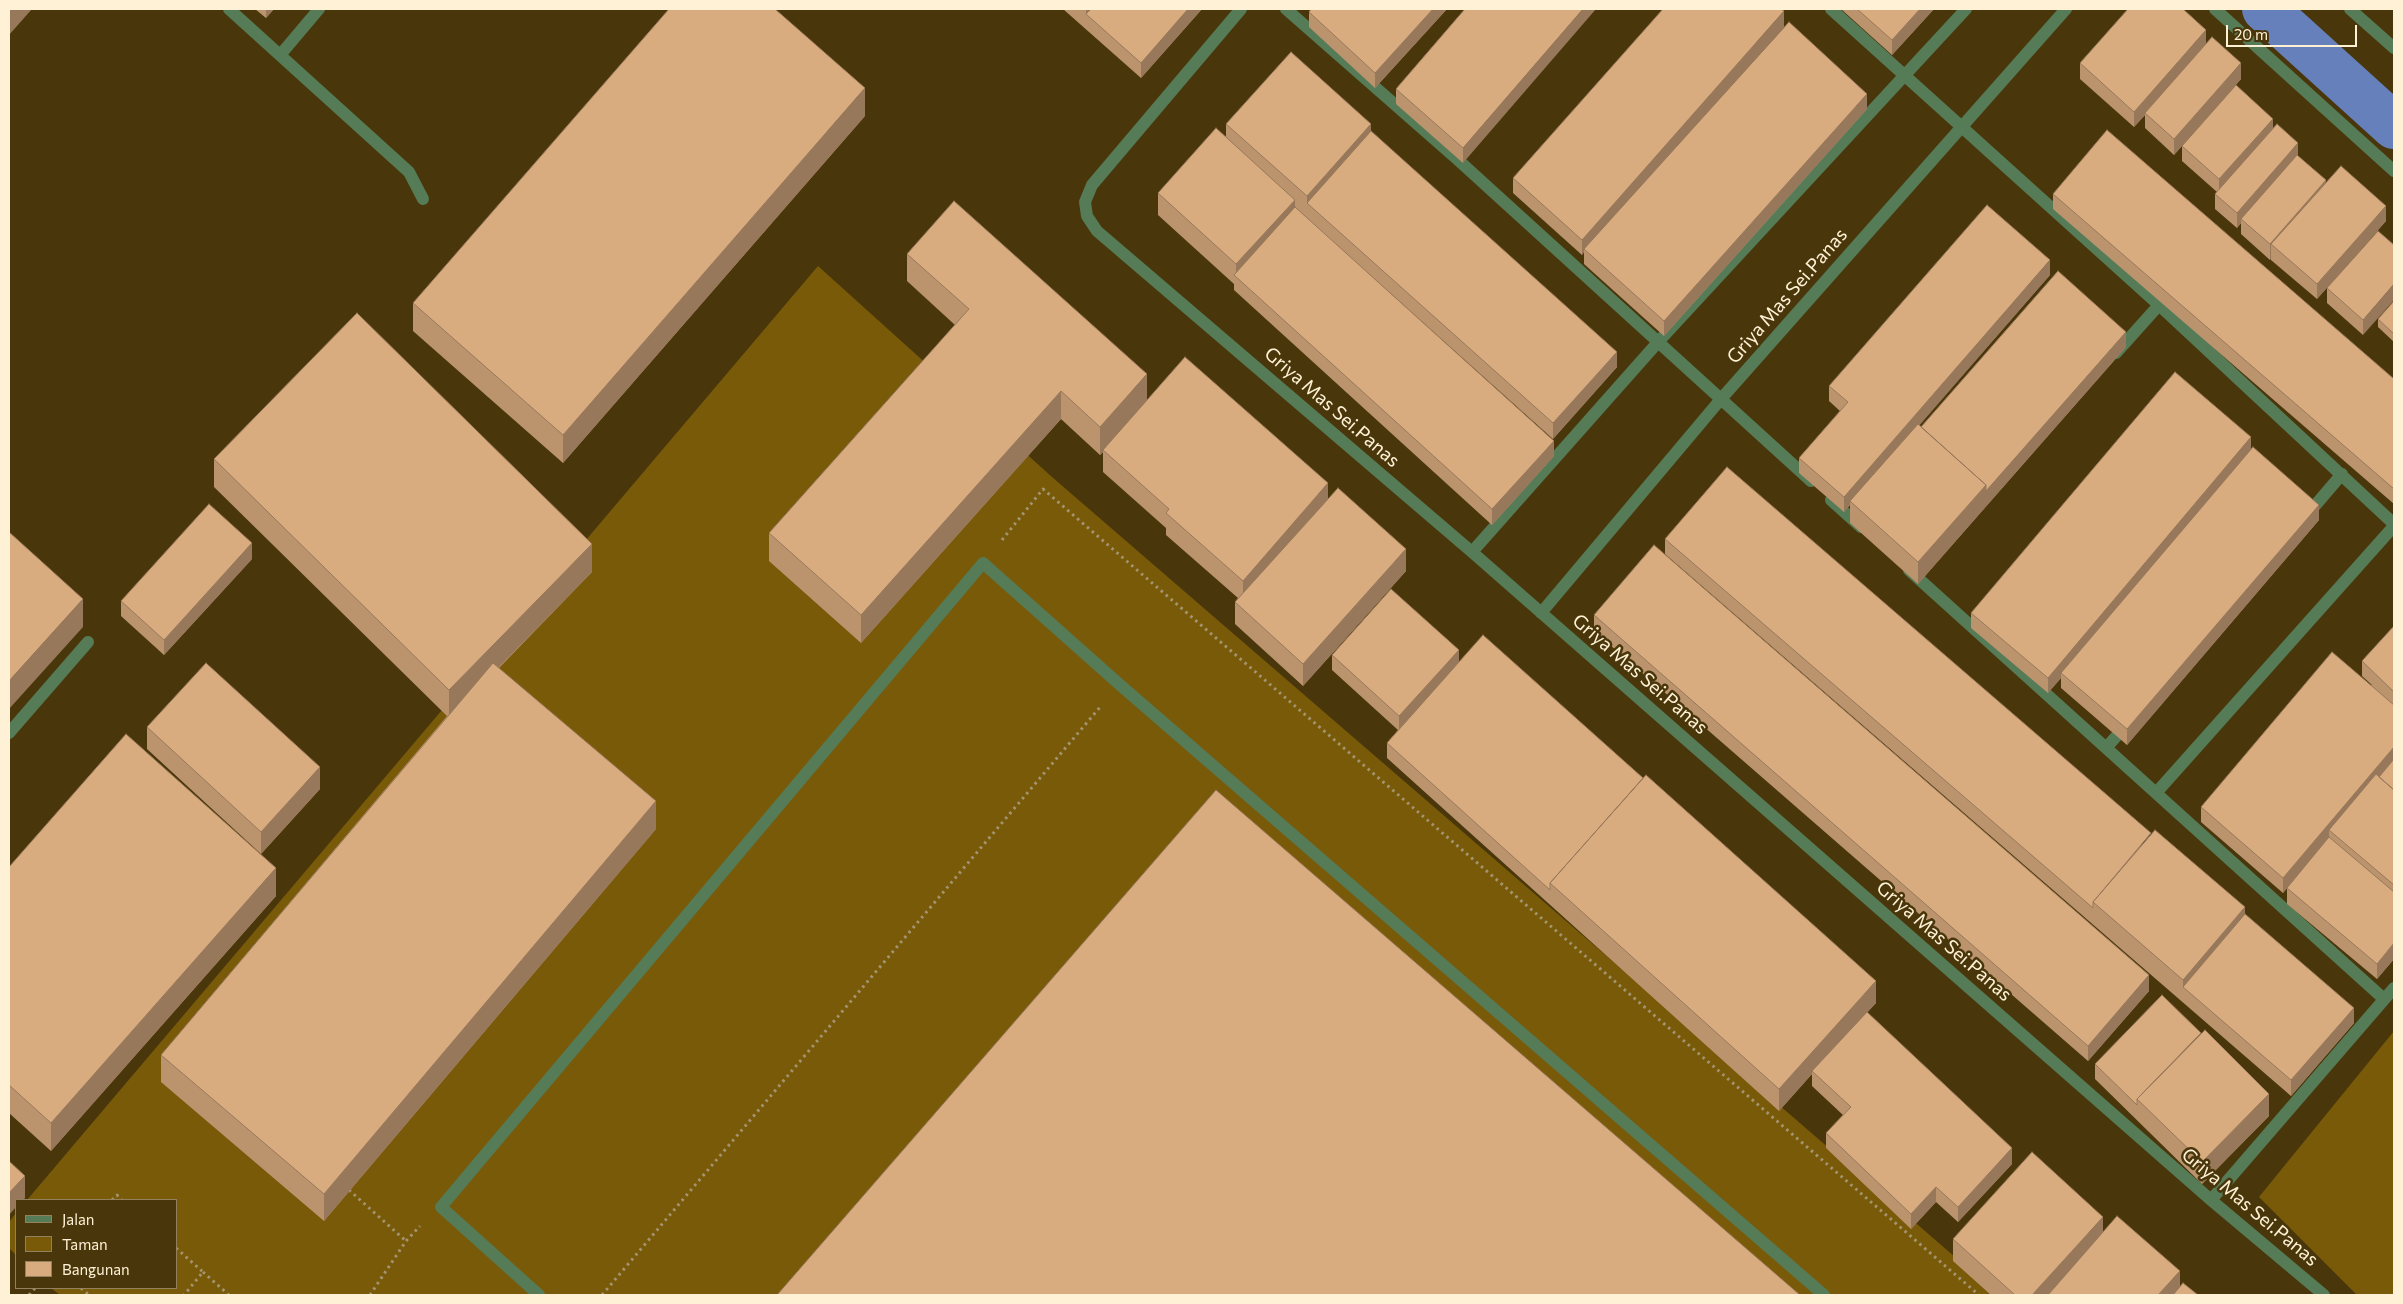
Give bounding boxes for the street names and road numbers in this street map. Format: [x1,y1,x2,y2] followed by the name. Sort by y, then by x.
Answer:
[1722,224,1852,368] street label: Griya Mas Sei.Panas
[1260,342,1404,472] street label: Griya Mas Sei.Panas
[1568,609,1712,739] street label: Griya Mas Sei.Panas
[1872,876,2016,1006] street label: Griya Mas Sei.Panas
[2177,1143,2323,1271] street label: Griya Mas Sei.Panas

